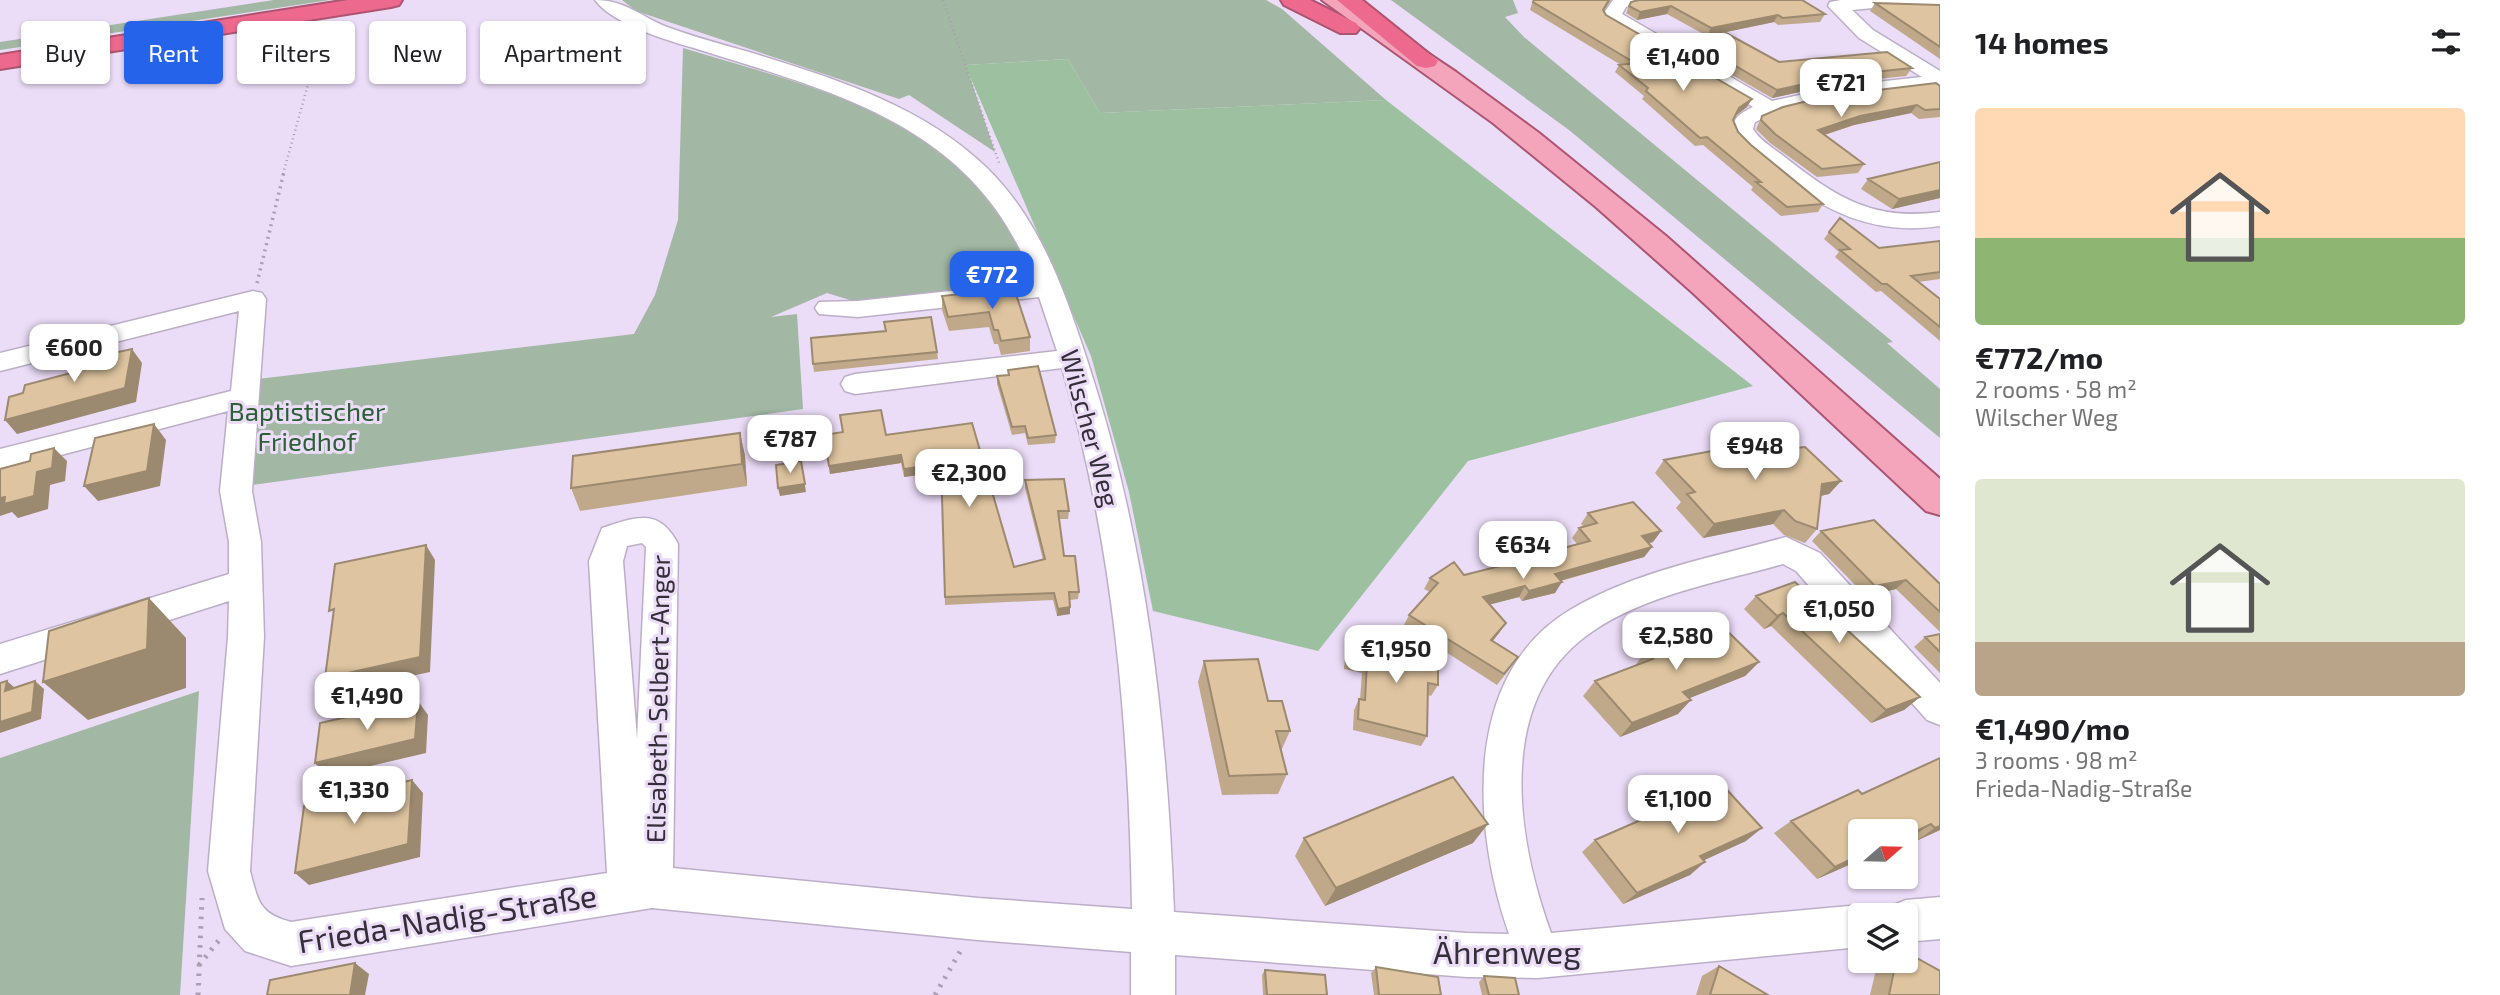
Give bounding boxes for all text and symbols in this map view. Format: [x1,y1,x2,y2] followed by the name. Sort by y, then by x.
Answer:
[21,21,110,84] chip: Buy
[124,21,223,84] chip: Rent
[237,21,355,84] chip: Filters
[369,21,466,84] chip: New
[480,21,646,84] chip: Apartment
[2427,23,2465,61] icon: filters
[1975,24,2109,60] text: 14 homes
[1626,34,1740,93] pin: €1,400
[1646,42,1720,70] text: €1,400
[1800,60,1882,119] pin: €721
[1816,68,1866,96] text: €721
[2157,154,2283,280] icon: home
[951,252,1033,311] pin: €772
[966,260,1018,288] text: €772
[33,324,115,384] pin: €600
[45,333,103,361] text: €600
[1975,339,2103,375] text: €772/mo
[1055,346,1127,510] street label: Wilscher Weg
[1975,375,2137,403] text: 2 rooms · 58 m²
[229,395,385,456] park label: Baptistischer Friedhof
[1975,403,2118,431] text: Wilscher Weg
[749,416,831,475] pin: €787
[1714,422,1796,482] pin: €948
[763,424,817,452] text: €787
[1726,431,1784,459] text: €948
[912,449,1026,509] pin: €2,300
[931,458,1007,486] text: €2,300
[1482,522,1564,581] pin: €634
[2157,525,2283,651] icon: home
[1495,530,1551,558] text: €634
[639,555,675,843] street label: Elisabeth-Selbert-Anger
[1782,586,1896,645] pin: €1,050
[1803,594,1875,622] text: €1,050
[1619,612,1733,672] pin: €2,580
[1638,621,1714,649] text: €2,580
[1339,626,1453,685] pin: €1,950
[1360,634,1432,662] text: €1,950
[310,672,424,732] pin: €1,490
[331,681,403,709] text: €1,490
[1975,710,2130,746] text: €1,490/mo
[1975,746,2137,774] text: 3 rooms · 98 m²
[297,766,411,826] pin: €1,330
[1975,774,2192,802] text: Frieda-Nadig-Straße
[319,775,389,803] text: €1,330
[1621,776,1735,835] pin: €1,100
[1644,784,1712,812] text: €1,100
[1848,819,1918,889] north arrow
[1848,819,1918,973] map controls
[295,875,599,959] street label: Frieda-Nadig-Straße
[1848,903,1918,973] button: layers
[1433,932,1581,970] street label: Ährenweg

